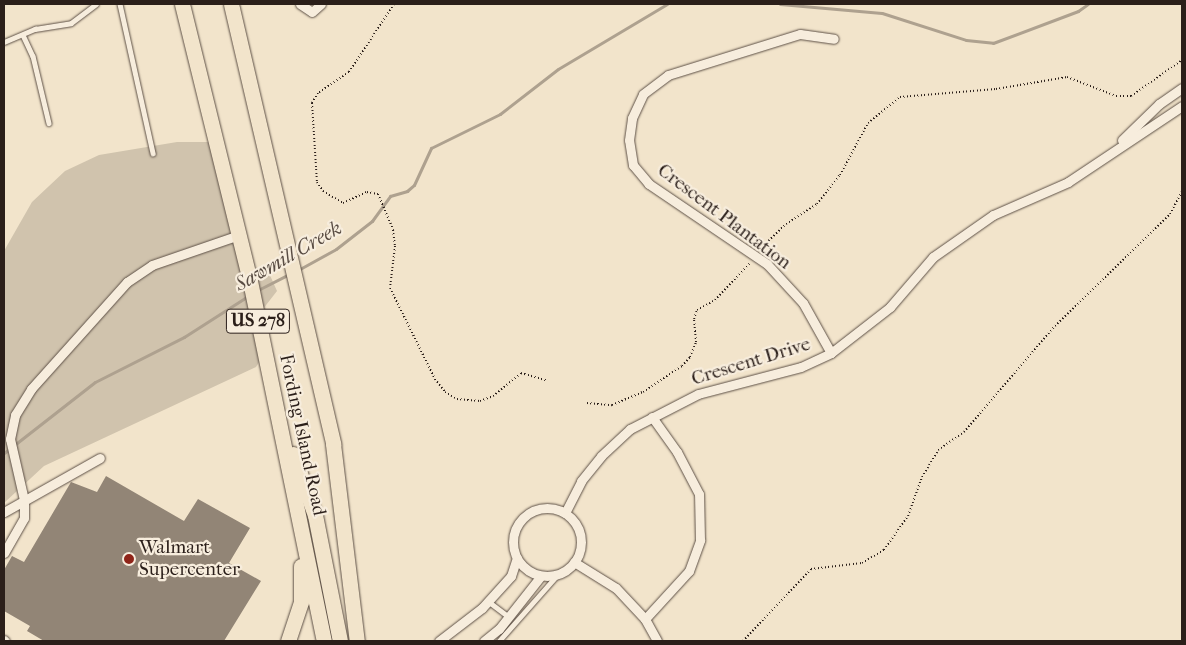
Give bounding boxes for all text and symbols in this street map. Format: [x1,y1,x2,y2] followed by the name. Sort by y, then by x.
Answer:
[653,159,795,275] street label: Crescent Plantation
[230,216,346,296] water label: Sawmill Creek
[226,306,290,336] road number: US 278
[689,333,813,391] street label: Crescent Drive
[274,352,330,518] street label: Fording Island Road
[139,537,240,581] place label: Walmart Supercenter
[123,553,135,565] marker: Walmart Supercenter

